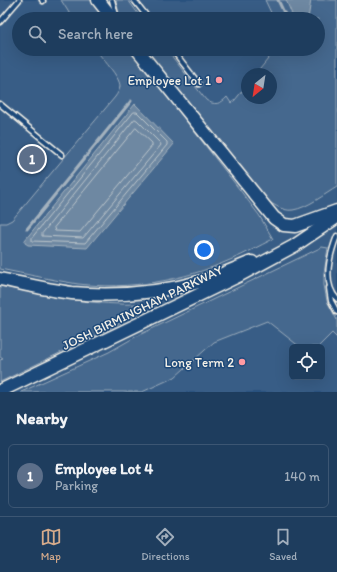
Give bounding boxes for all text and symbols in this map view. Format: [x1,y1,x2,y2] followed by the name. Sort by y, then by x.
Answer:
[12,12,325,56] search box
[26,23,48,45] icon: search
[58,25,133,43] text: Search here
[241,68,277,104] north arrow
[128,73,211,88] place label: Employee Lot 1
[214,75,224,85] marker: Employee Lot 1
[19,144,45,174] pin: 1
[194,240,214,260] your location
[59,262,226,353] street label: JOSH BIRMINGHAM PARKWAY
[289,344,325,380] map controls
[289,344,325,380] button: locate
[165,355,234,370] place label: Long Term 2
[237,357,247,367] marker: Long Term 2
[16,408,68,428] text: Nearby
[55,460,153,478] text: Employee Lot 4
[27,469,33,484] text: 1
[284,469,320,484] text: 140 m
[55,478,98,493] text: Parking
[40,526,62,563] tab: Map
[141,526,190,563] tab: Directions
[269,526,297,563] tab: Saved

